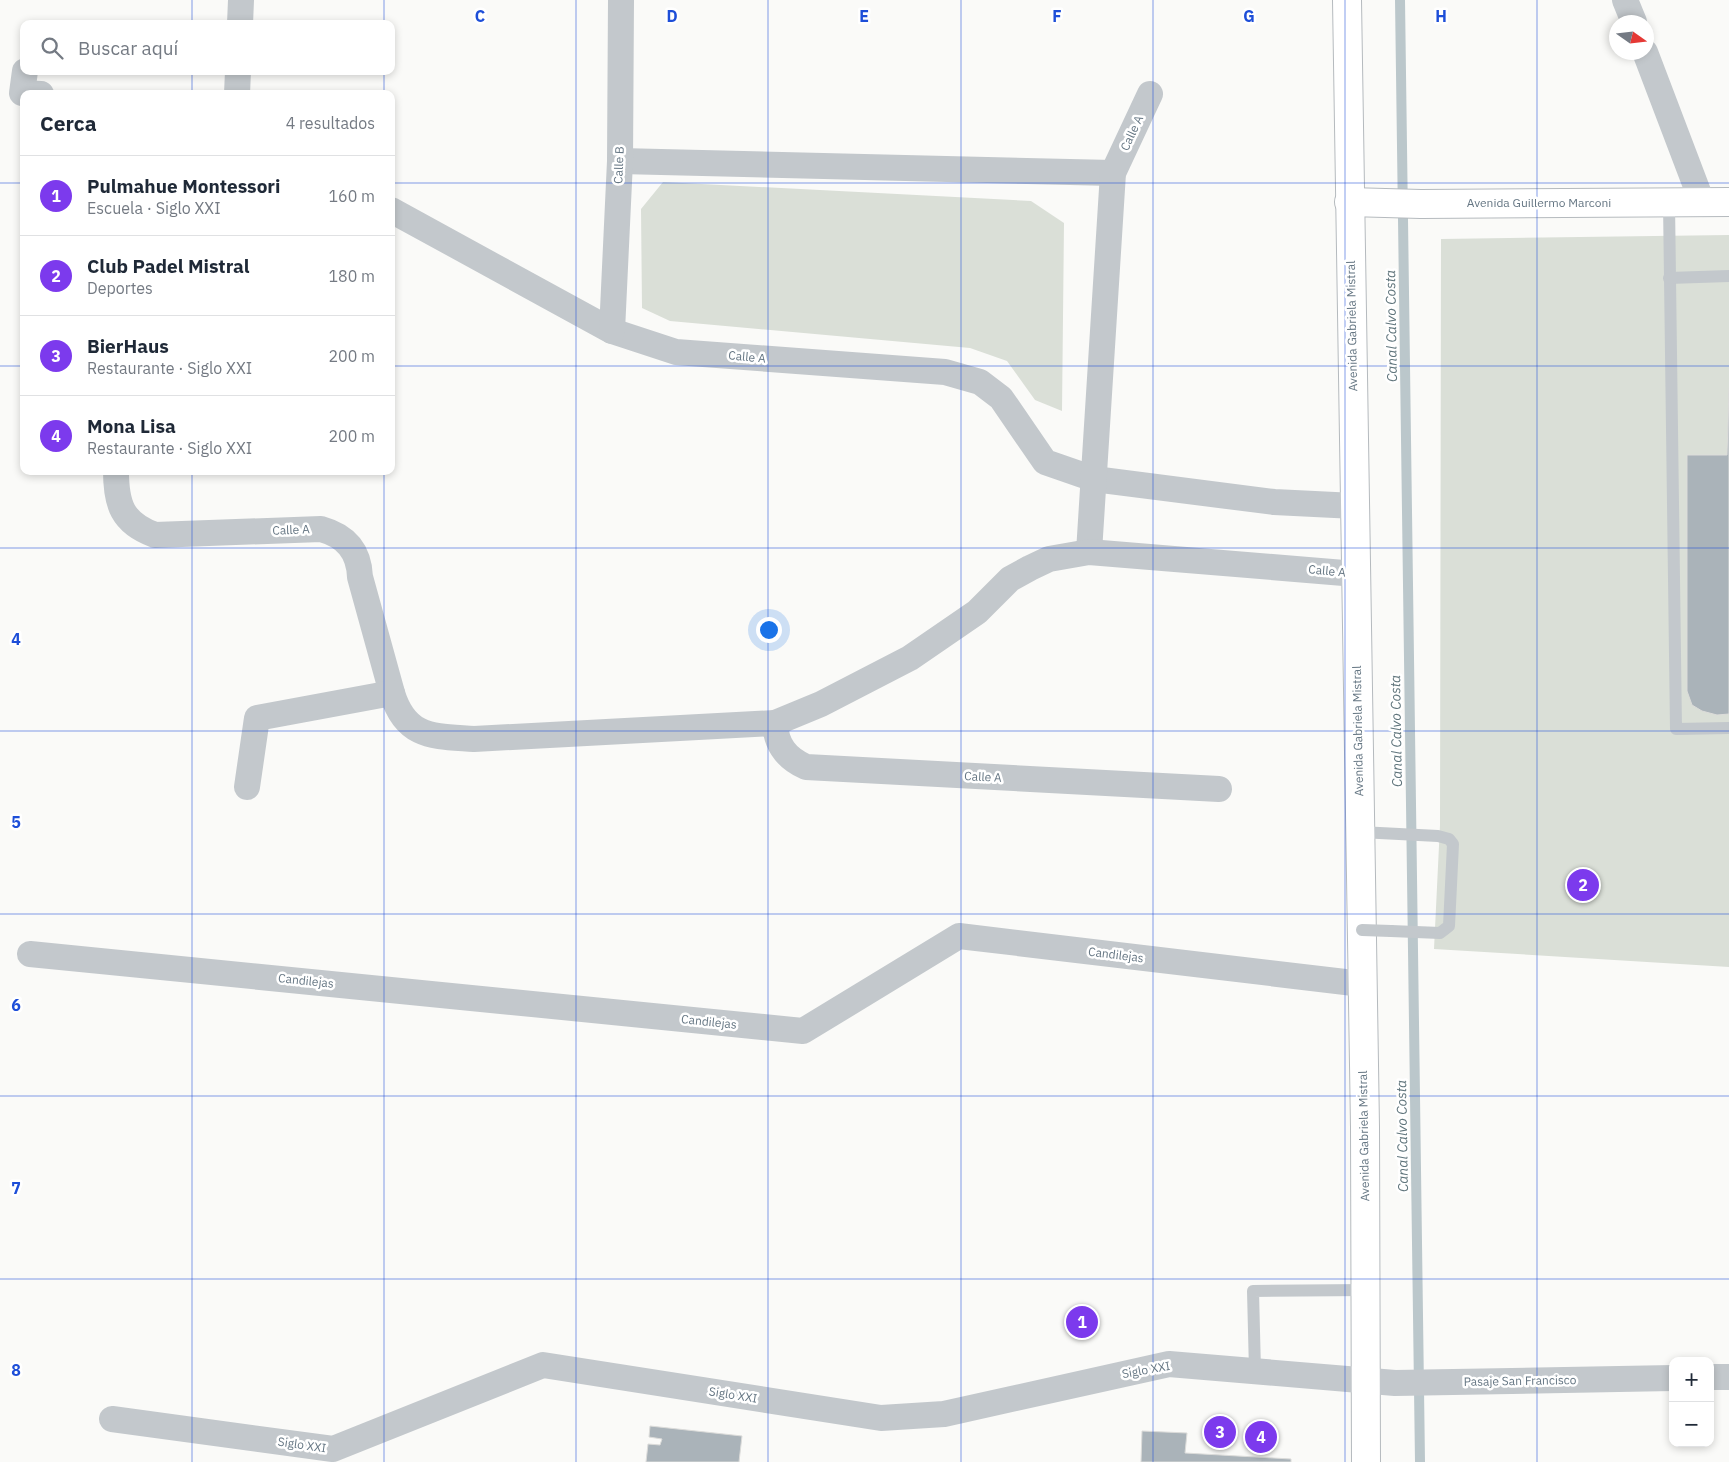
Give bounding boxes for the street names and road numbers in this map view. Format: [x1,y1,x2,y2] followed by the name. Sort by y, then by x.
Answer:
[1117,112,1146,153] street label: Calle A
[610,146,627,184] street label: Calle B
[1467,195,1611,210] street label: Avenida Guillermo Marconi
[1343,260,1360,392] street label: Avenida Gabriela Mistral
[728,347,767,366] street label: Calle A
[272,521,310,538] street label: Calle A
[1308,561,1347,580] street label: Calle A
[1349,665,1366,797] street label: Avenida Gabriela Mistral
[964,768,1002,785] street label: Calle A
[1087,944,1145,965] street label: Candilejas
[278,970,335,991] street label: Candilejas
[681,1011,738,1032] street label: Candilejas
[1355,1070,1372,1202] street label: Avenida Gabriela Mistral
[1121,1358,1171,1381] street label: Siglo XXI
[1463,1372,1577,1389] street label: Pasaje San Francisco
[708,1383,758,1406] street label: Siglo XXI
[277,1434,327,1455] street label: Siglo XXI

